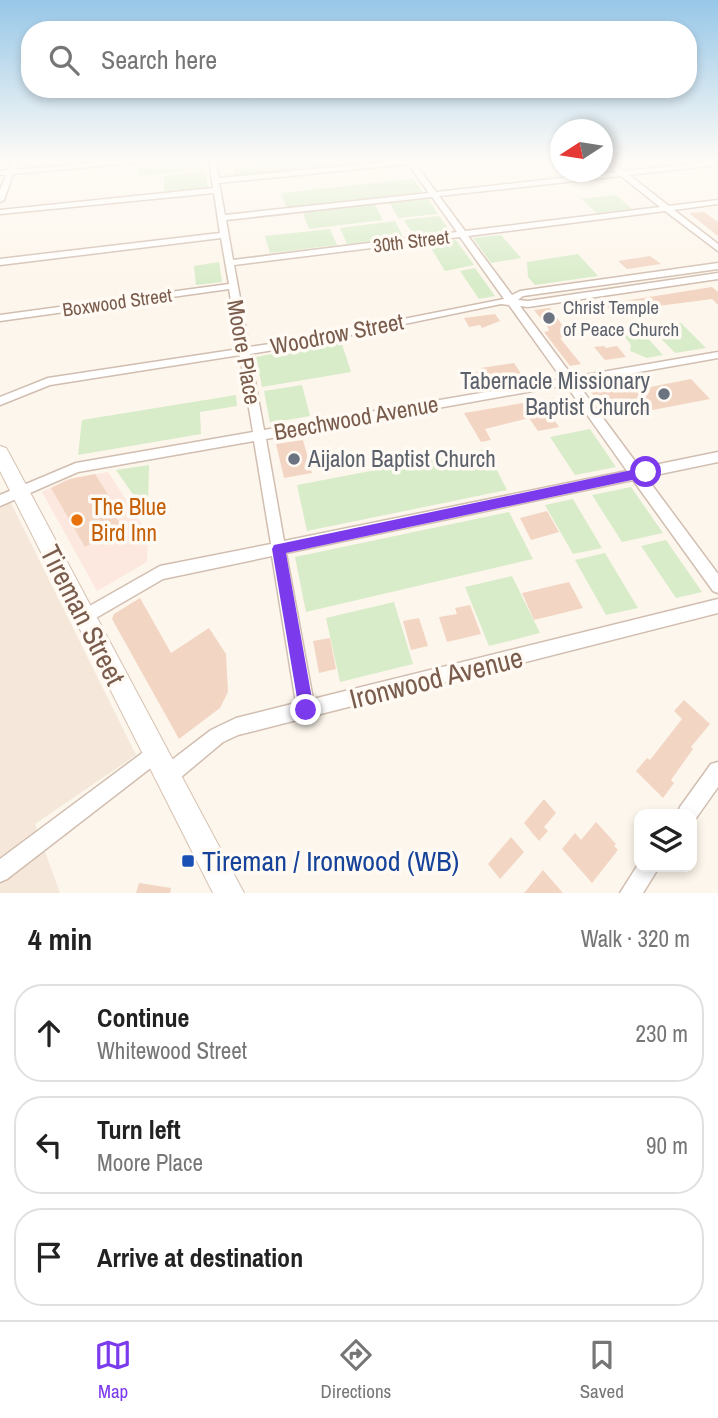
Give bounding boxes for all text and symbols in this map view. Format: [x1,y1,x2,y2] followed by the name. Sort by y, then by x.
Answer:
[21,21,697,98] search box
[45,41,83,79] icon: search
[101,42,217,77] text: Search here
[550,119,613,182] north arrow
[372,223,451,259] street label: 30th Street
[61,281,174,323] street label: Boxwood Street
[563,294,679,342] place label: Christ Temple of Peace Church
[220,297,269,407] street label: Moore Place
[268,305,406,362] street label: Woodrow Street
[541,310,557,326] marker: Christ Temple of Peace Church
[460,365,651,422] place label: Tabernacle Missionary Baptist Church
[656,386,672,402] marker: Tabernacle Missionary Baptist Church
[271,388,441,447] street label: Beechwood Avenue
[307,443,496,474] place label: Aijalon Baptist Church
[286,451,302,467] marker: Aijalon Baptist Church
[630,456,661,487] route start
[91,491,167,548] place label: The Blue Bird Inn
[69,512,85,528] marker: The Blue Bird Inn
[31,538,135,692] street label: Tireman Street
[346,638,526,718] street label: Ironwood Avenue
[290,694,321,725] route end
[634,809,697,872] map controls
[634,809,697,872] button: layers
[202,842,459,880] place label: Tireman / Ironwood (WB)
[180,853,196,869] marker: Tireman / Ironwood (WB)
[28,919,92,959] text: 4 min
[581,923,690,954] text: Walk · 320 m
[97,1000,189,1035] text: Continue
[30,1014,68,1052] icon: ahead
[636,1018,688,1049] text: 230 m
[97,1035,247,1066] text: Whitewood Street
[97,1112,181,1147] text: Turn left
[30,1126,68,1164] icon: left
[646,1130,688,1161] text: 90 m
[97,1147,203,1178] text: Moore Place
[30,1238,68,1276] icon: arrive
[97,1240,303,1275] text: Arrive at destination
[94,1336,132,1404] tab: Map
[320,1336,391,1404] tab: Directions
[580,1336,624,1404] tab: Saved

